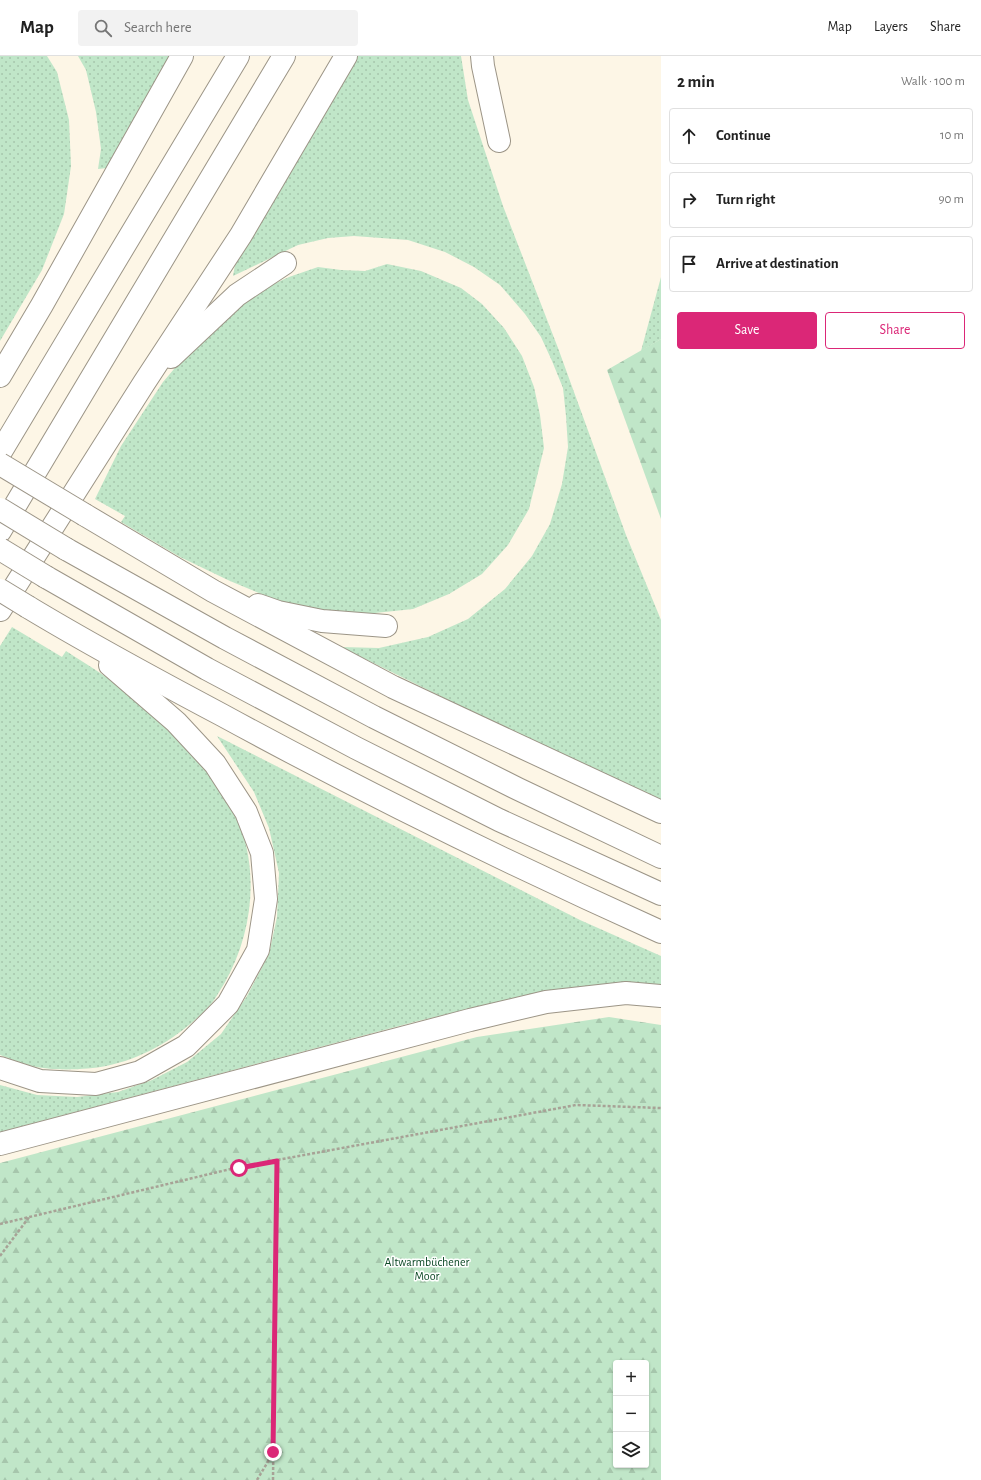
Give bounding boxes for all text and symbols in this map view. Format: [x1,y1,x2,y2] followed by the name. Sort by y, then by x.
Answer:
[78,10,358,46] search box
[92,17,114,39] icon: search
[20,18,54,37] text: Map
[124,20,192,35] text: Search here
[827,20,852,34] text: Map
[874,20,908,34] text: Layers
[930,20,961,34] text: Share
[677,73,715,90] text: 2 min
[901,75,965,88] text: Walk · 100 m
[678,125,700,147] icon: ahead
[716,128,771,143] text: Continue
[940,129,964,142] text: 10 m
[678,189,700,211] icon: right
[716,192,775,207] text: Turn right
[938,193,964,206] text: 90 m
[678,253,700,275] icon: arrive
[716,256,839,271] text: Arrive at destination
[677,312,817,349] button: Save
[825,312,965,349] button: Share
[230,1159,248,1177] route start
[385,1256,470,1282] park label: Altwarmbüchener Moor
[613,1360,649,1468] map controls
[613,1360,649,1396] button: +
[613,1396,649,1432] button: −
[613,1432,649,1468] button: layers
[264,1443,282,1461] route end

